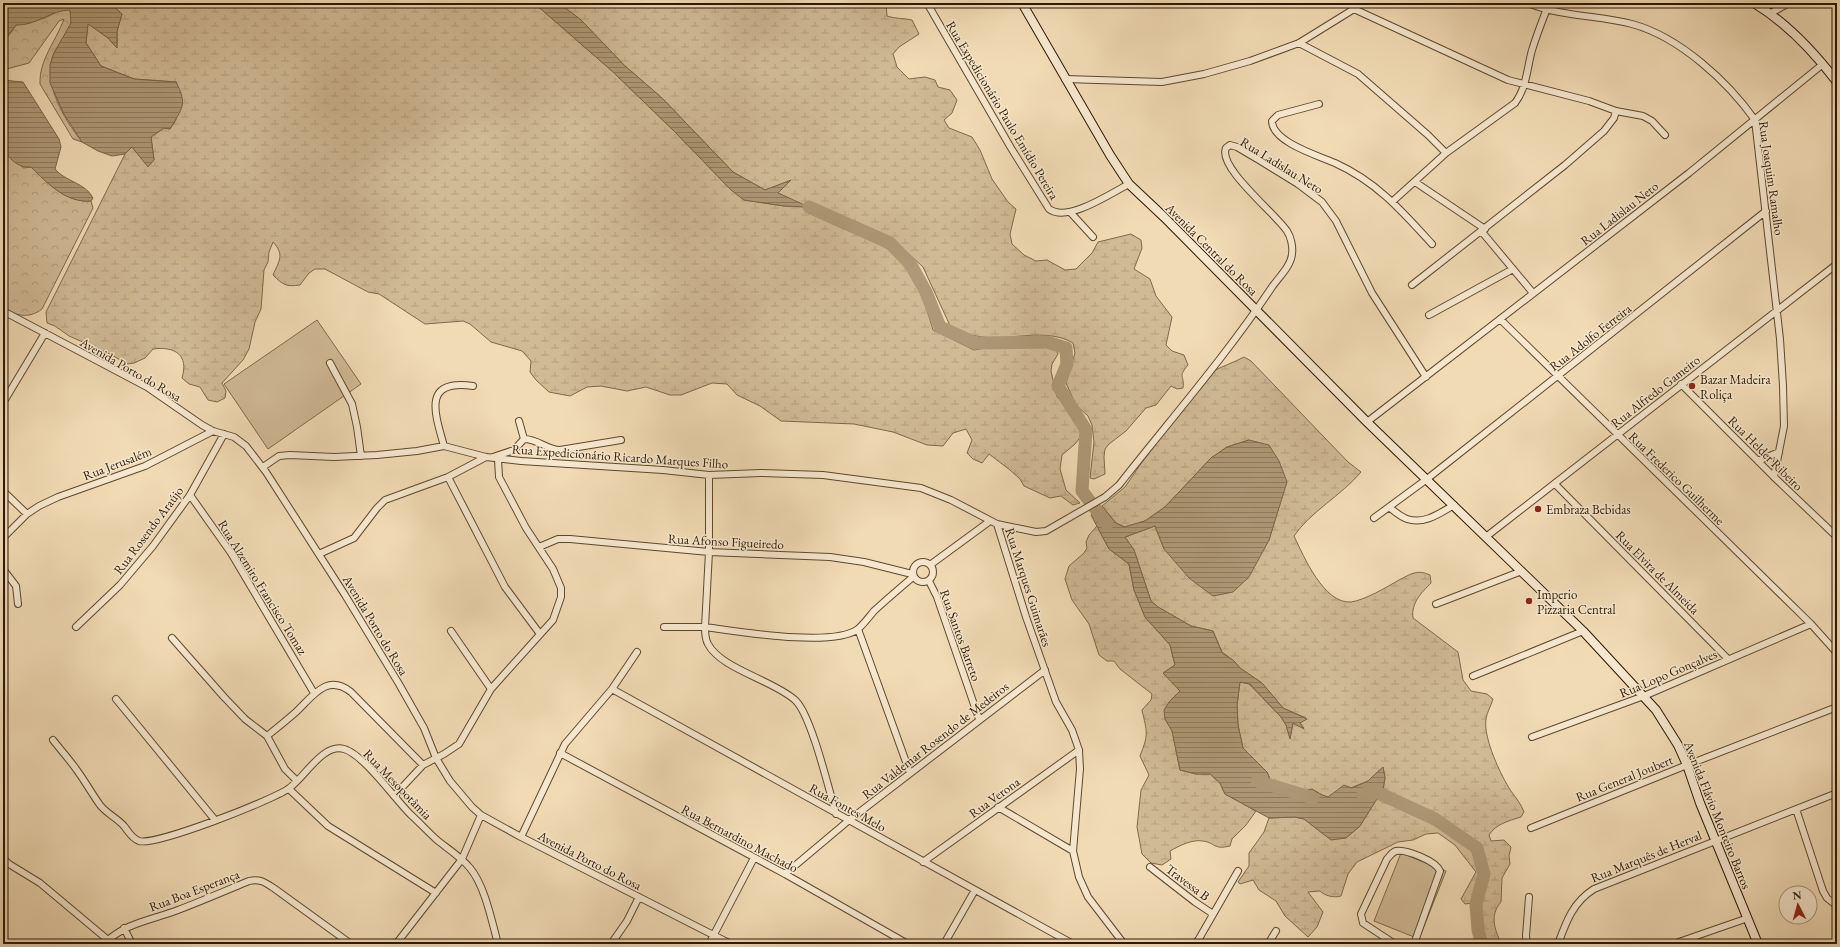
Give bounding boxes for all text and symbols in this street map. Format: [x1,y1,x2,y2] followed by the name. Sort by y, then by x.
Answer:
[942,18,1063,203] street label: Rua Expedicionário Paulo Emídio Pereira
[1755,120,1788,236] street label: Rua Joaquim Ramalho
[1237,133,1326,198] street label: Rua Ladislau Neto
[1577,178,1662,249] street label: Rua Ladislau Neto
[1161,199,1262,300] street label: Avenida Central do Rosa
[1546,300,1635,375] street label: Rua Adolfo Ferreira
[76,333,185,406] street label: Avenida Porto do Rosa
[1607,351,1703,432] street label: Rua Alfredo Gameiro
[1700,371,1771,403] place label: Bazar Madeira Roliça
[1687,381,1697,391] marker: Bazar Madeira Roliça
[1724,412,1807,495] street label: Rua Helder Ribeiro
[1625,428,1728,529] street label: Rua Frederico Guilherme
[511,440,729,473] street label: Rua Expedicionário Ricardo Marques Filho
[80,443,154,484] street label: Rua Jerusalém
[110,483,187,578] street label: Rua Rosendo Araújo
[1546,501,1631,518] place label: Embraza Bebidas
[1533,504,1543,514] marker: Embraza Bebidas
[214,517,311,658] street label: Rua Alzemiro Francisco Tomaz
[1001,526,1056,649] street label: Rua Marques Guimarães
[1612,527,1704,618] street label: Rua Elvira de Almeida
[668,530,784,553] street label: Rua Afonso Figueiredo
[338,571,413,679] street label: Avenida Porto do Rosa
[1537,586,1616,618] place label: Imperio Pizzaria Central
[936,587,985,683] street label: Rua Santos Barreto
[1524,596,1534,606] marker: Imperio Pizzaria Central
[1617,645,1720,702] street label: Rua Lopo Gonçalves
[859,678,1012,803] street label: Rua Valdemar Rosendo de Medeiros
[1680,738,1755,892] street label: Avenida Flávio Monteiro Barros
[360,745,436,824] street label: Rua Mesopotâmia
[1573,751,1675,806] street label: Rua General Joubert
[965,773,1024,822] street label: Rua Verona
[806,779,889,836] street label: Rua Fontes Melo
[678,800,801,876] street label: Rua Bernardino Machado
[1588,826,1704,887] street label: Rua Marquês de Herval
[534,827,645,894] street label: Avenida Porto do Rosa
[1162,860,1213,905] street label: Travessa B
[147,865,243,916] street label: Rua Boa Esperança
[1778,885,1818,925] north arrow
[1792,888,1802,902] text: N

